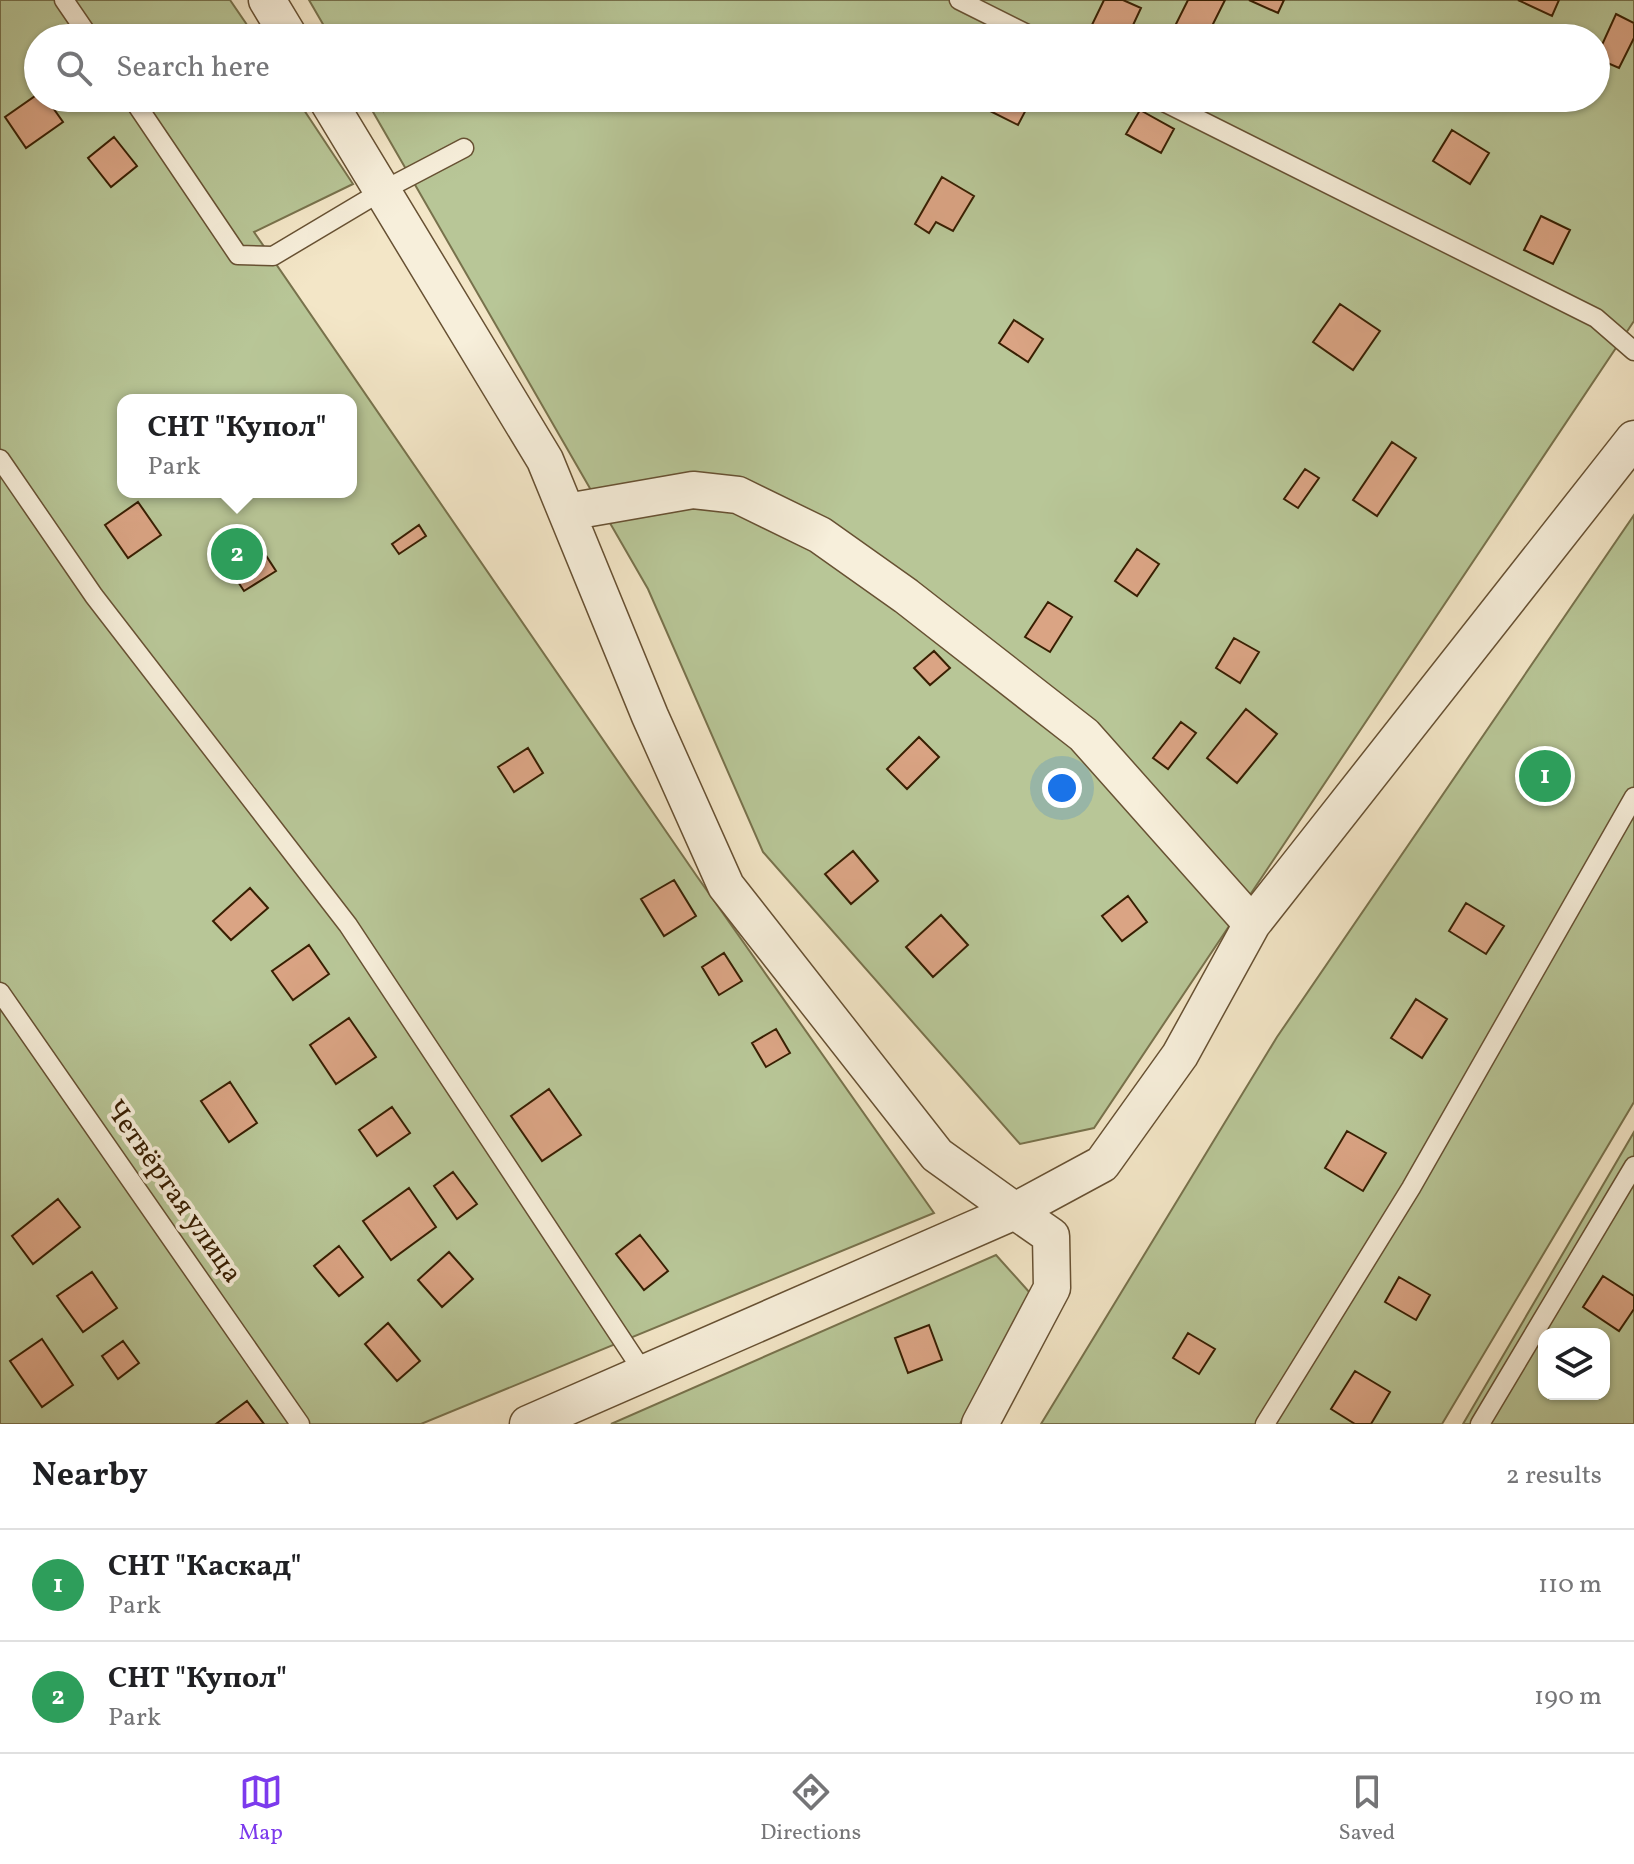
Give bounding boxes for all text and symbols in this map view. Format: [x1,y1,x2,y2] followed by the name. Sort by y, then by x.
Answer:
[24,24,1610,112] search box
[52,46,96,90] icon: search
[116,47,270,89] text: Search here
[117,394,357,498] popup
[147,407,327,449] text: СНТ "Купол"
[147,449,201,485] text: Park
[211,524,263,584] pin: 2
[1519,746,1571,806] pin: 1
[1042,768,1082,808] your location
[95,1093,251,1291] street label: Четвёртая улица
[1538,1328,1610,1400] map controls
[1538,1328,1610,1400] button: layers
[32,1453,148,1500] text: Nearby
[1506,1458,1602,1494] text: 2 results
[108,1546,302,1588] text: СНТ "Каскад"
[53,1567,63,1603] text: 1
[1538,1567,1602,1603] text: 110 m
[108,1588,161,1624] text: Park
[108,1658,287,1700] text: СНТ "Купол"
[51,1679,65,1715] text: 2
[1534,1679,1602,1715] text: 190 m
[108,1700,161,1736] text: Park
[239,1770,283,1849] tab: Map
[760,1770,861,1849] tab: Directions
[1339,1770,1395,1849] tab: Saved

